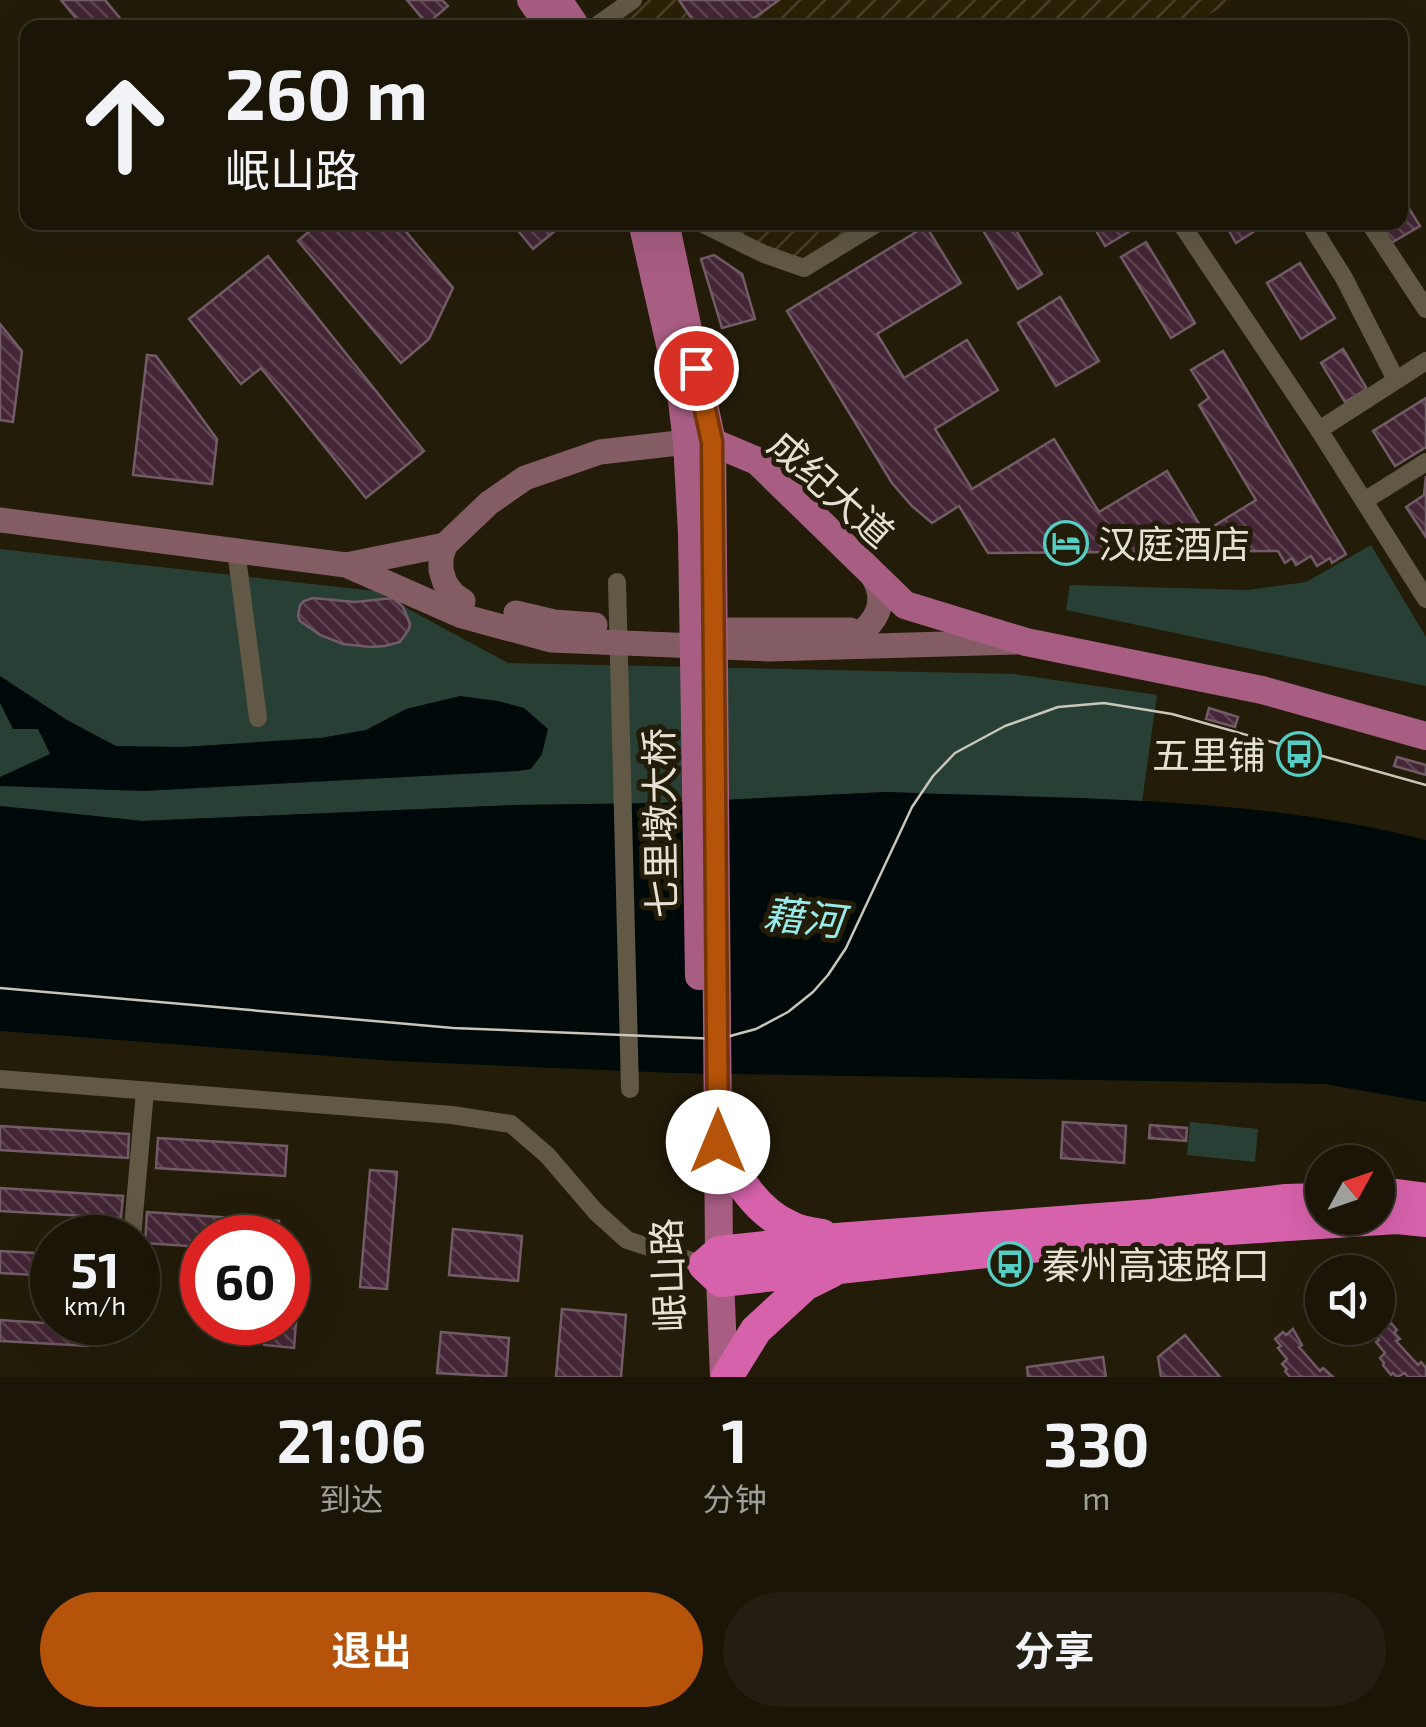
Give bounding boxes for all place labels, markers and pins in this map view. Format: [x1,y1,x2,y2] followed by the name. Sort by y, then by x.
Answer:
[654,326,739,411] pin
[1043,520,1089,566] hotel icon: 汉庭酒店
[1098,520,1250,566] place label: 汉庭酒店
[1152,731,1266,777] place label: 五里铺
[1276,731,1322,777] bus stop icon: 五里铺
[987,1241,1033,1287] bus stop icon: 秦州高速路口
[1042,1241,1270,1287] place label: 秦州高速路口

